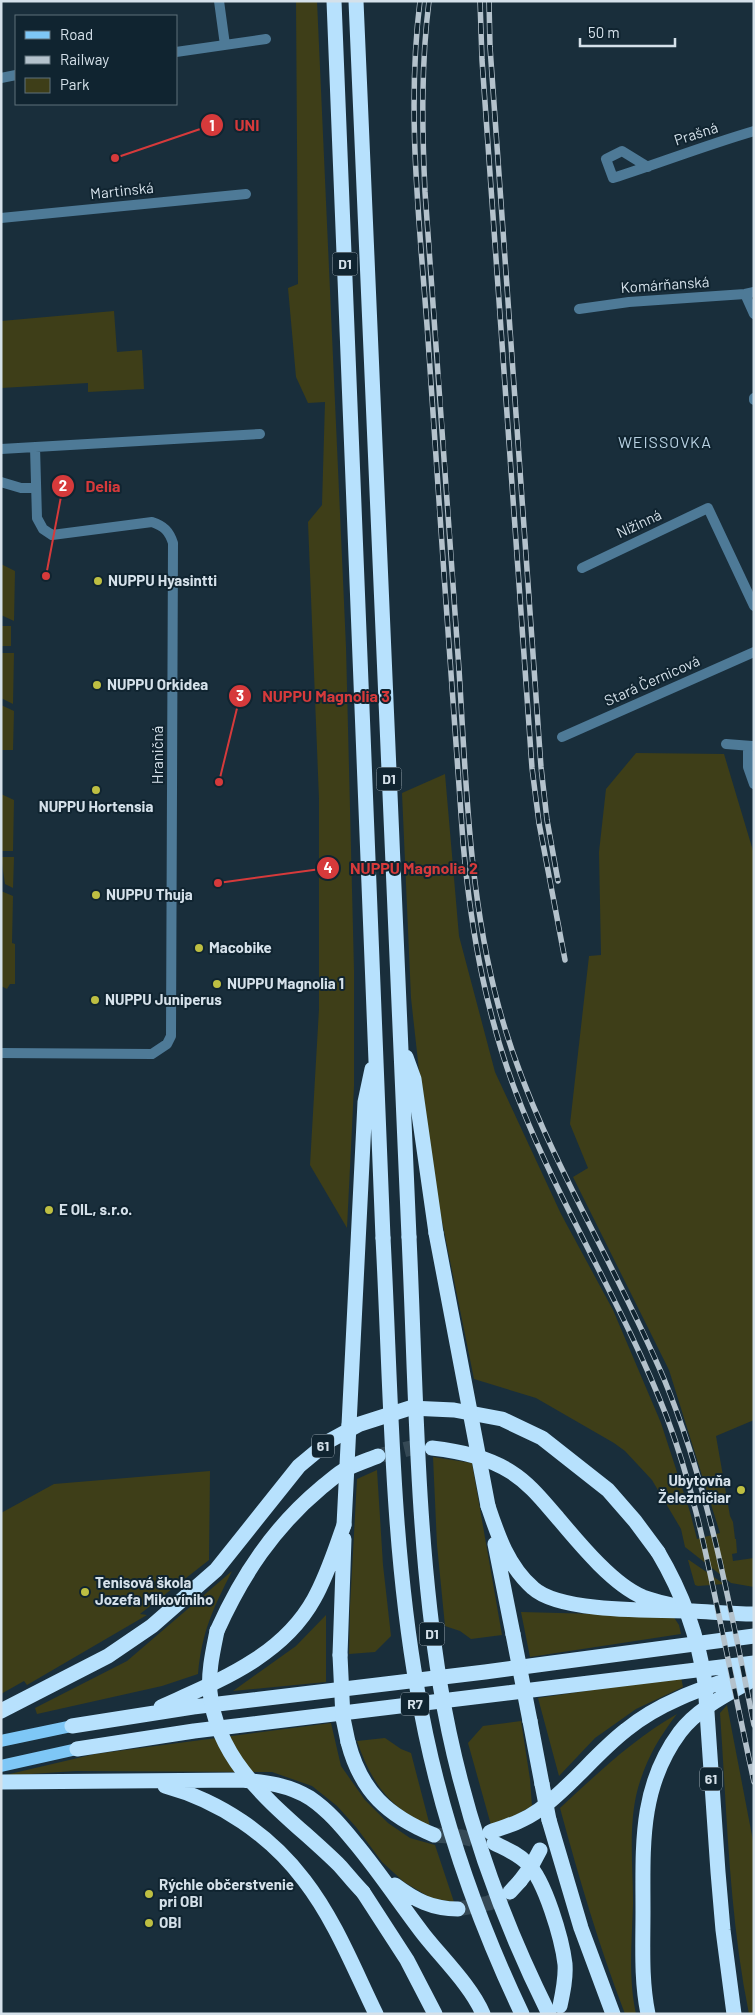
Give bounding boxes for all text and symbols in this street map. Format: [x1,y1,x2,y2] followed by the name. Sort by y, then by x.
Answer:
[15,15,178,105] legend
[580,15,675,47] scale bar
[588,23,620,41] text: 50 m
[60,25,93,43] text: Road
[60,50,109,68] text: Railway
[60,75,90,93] text: Park
[199,110,269,141] callout: UNI
[235,115,259,134] text: UNI
[209,116,215,134] text: 1
[672,118,720,149] street label: Prašná
[89,178,155,202] street label: Martinská
[332,252,358,276] road number: D1
[620,272,710,296] street label: Komárňanská
[618,432,712,451] district label: WEISSOVKA
[51,471,131,502] callout: Delia
[59,476,67,494] text: 2
[85,476,121,495] text: Delia
[613,505,664,541] street label: Nížinná
[108,571,217,589] place label: NUPPU Hyasintti
[92,575,104,587] marker: NUPPU Hyasintti
[601,651,702,709] street label: Stará Černicová
[107,675,208,693] place label: NUPPU Orkidea
[91,679,103,691] marker: NUPPU Orkidea
[227,680,400,711] callout: NUPPU Magnolia 3
[236,686,244,704] text: 3
[262,686,390,705] text: NUPPU Magnolia 3
[148,726,166,784] street label: Hraničná
[376,768,402,791] road number: D1
[90,784,102,796] marker: NUPPU Hortensia
[39,797,153,815] place label: NUPPU Hortensia
[315,852,488,883] callout: NUPPU Magnolia 2
[323,858,333,876] text: 4
[350,858,478,877] text: NUPPU Magnolia 2
[106,885,193,903] place label: NUPPU Thuja
[90,889,102,901] marker: NUPPU Thuja
[209,938,272,956] place label: Macobike
[193,942,205,954] marker: Macobike
[227,974,344,992] place label: NUPPU Magnolia 1
[211,978,223,990] marker: NUPPU Magnolia 1
[105,990,222,1008] place label: NUPPU Juniperus
[89,994,101,1006] marker: NUPPU Juniperus
[59,1200,132,1218] place label: E OIL, s.r.o.
[43,1204,55,1216] marker: E OIL, s.r.o.
[312,1434,334,1458] road number: 61
[658,1471,731,1506] place label: Ubytovňa Železničiar
[735,1484,747,1496] marker: Ubytovňa Železničiar
[95,1573,213,1608] place label: Tenisová škola Jozefa Mikovíniho
[79,1586,91,1598] marker: Tenisová škola Jozefa Mikovíniho
[420,1622,444,1646] road number: D1
[401,1692,429,1716] road number: R7
[700,1768,722,1790] road number: 61
[159,1875,294,1910] place label: Rýchle občerstvenie pri OBI
[143,1888,155,1900] marker: Rýchle občerstvenie pri OBI
[159,1913,182,1931] place label: OBI
[143,1917,155,1929] marker: OBI

